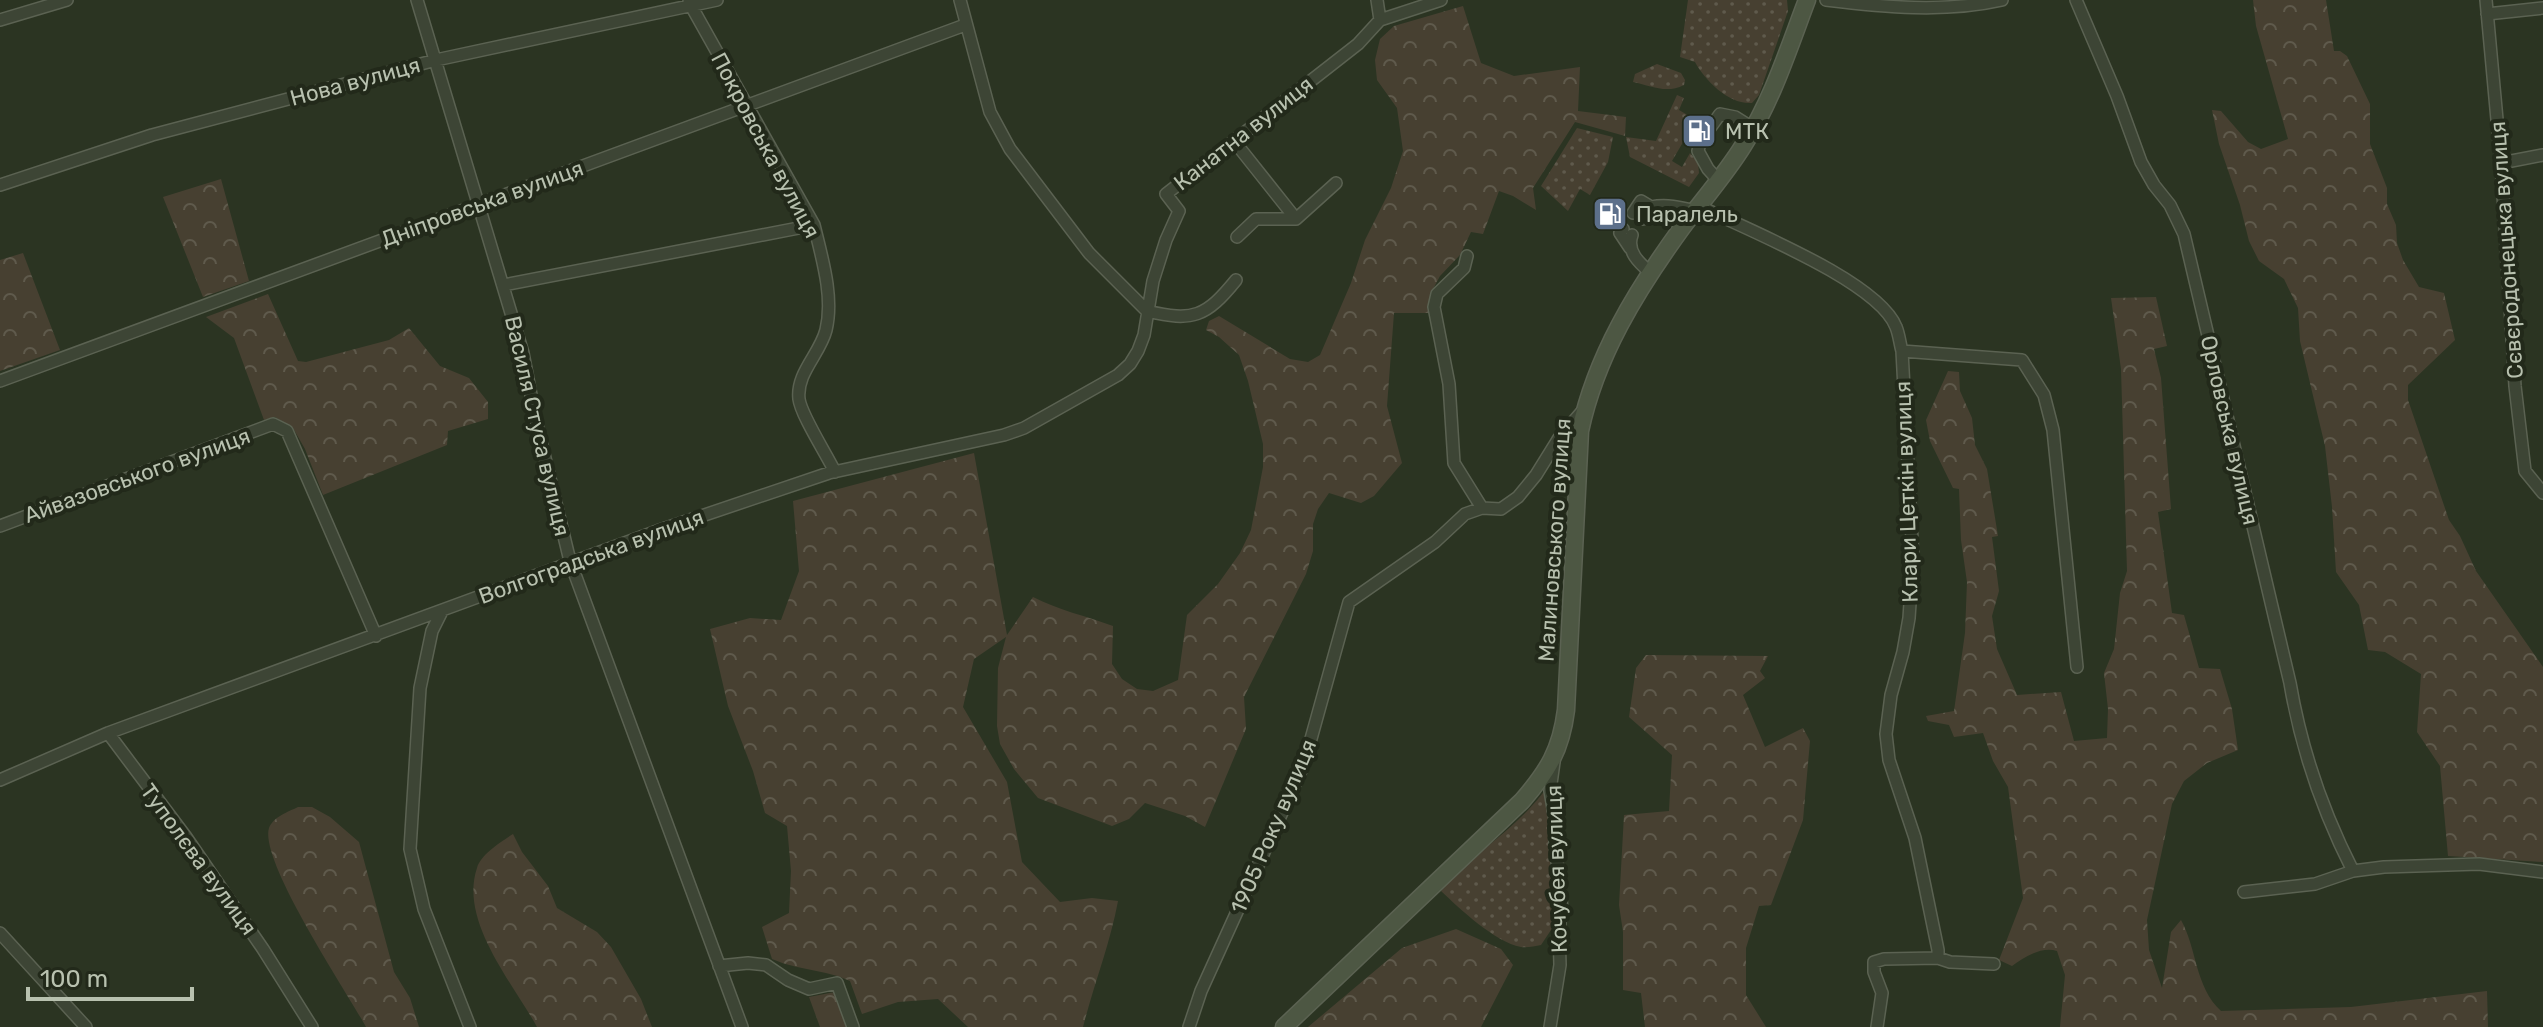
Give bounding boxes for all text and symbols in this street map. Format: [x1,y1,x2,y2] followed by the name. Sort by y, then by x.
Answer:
[705,48,826,243] street label: Покровська вулиця
[287,51,423,112] street label: Нова вулиця
[1168,71,1318,196] street label: Канатна вулиця
[1680,112,1718,150] fuel station icon: МТК
[1725,118,1769,145] place label: МТК
[2484,120,2529,380] street label: Сєвєродонецька вулиця
[377,154,587,253] street label: Дніпровська вулиця
[1591,195,1629,233] fuel station icon: Паралель
[1636,201,1738,228] place label: Паралель
[499,313,576,539] street label: Василя Стуса вулиця
[2195,333,2264,527] street label: Орловська вулиця
[1889,381,1924,603] street label: Клари Цеткін вулиця
[1533,417,1576,663] street label: Малиновського вулиця
[20,422,254,529] street label: Айвазовського вулиця
[475,503,707,610] street label: Волгоградська вулиця
[1225,735,1322,917] street label: 1905 Року вулиця
[135,778,263,940] street label: Туполєва вулиця
[1540,784,1573,953] street label: Кочубея вулиця
[28,951,192,1001] scale bar
[40,965,108,993] text: 100 m

